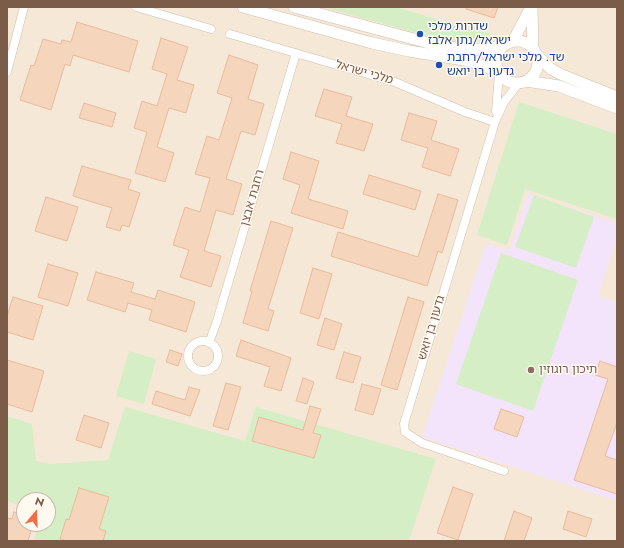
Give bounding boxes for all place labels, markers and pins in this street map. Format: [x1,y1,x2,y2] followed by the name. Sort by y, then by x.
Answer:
[428,20,511,48] place label: שדרות מלכי ישראל/נתן אלבז
[415,29,425,39] marker: שדרות מלכי ישראל/נתן אלבז
[447,51,564,79] place label: שד. מלכי ישראל/רחבת גדעון בן יואש
[434,60,444,70] marker: שד. מלכי ישראל/רחבת גדעון בן יואש
[539,363,597,377] place label: תיכון רוגוזין
[526,365,536,375] marker: תיכון רוגוזין

